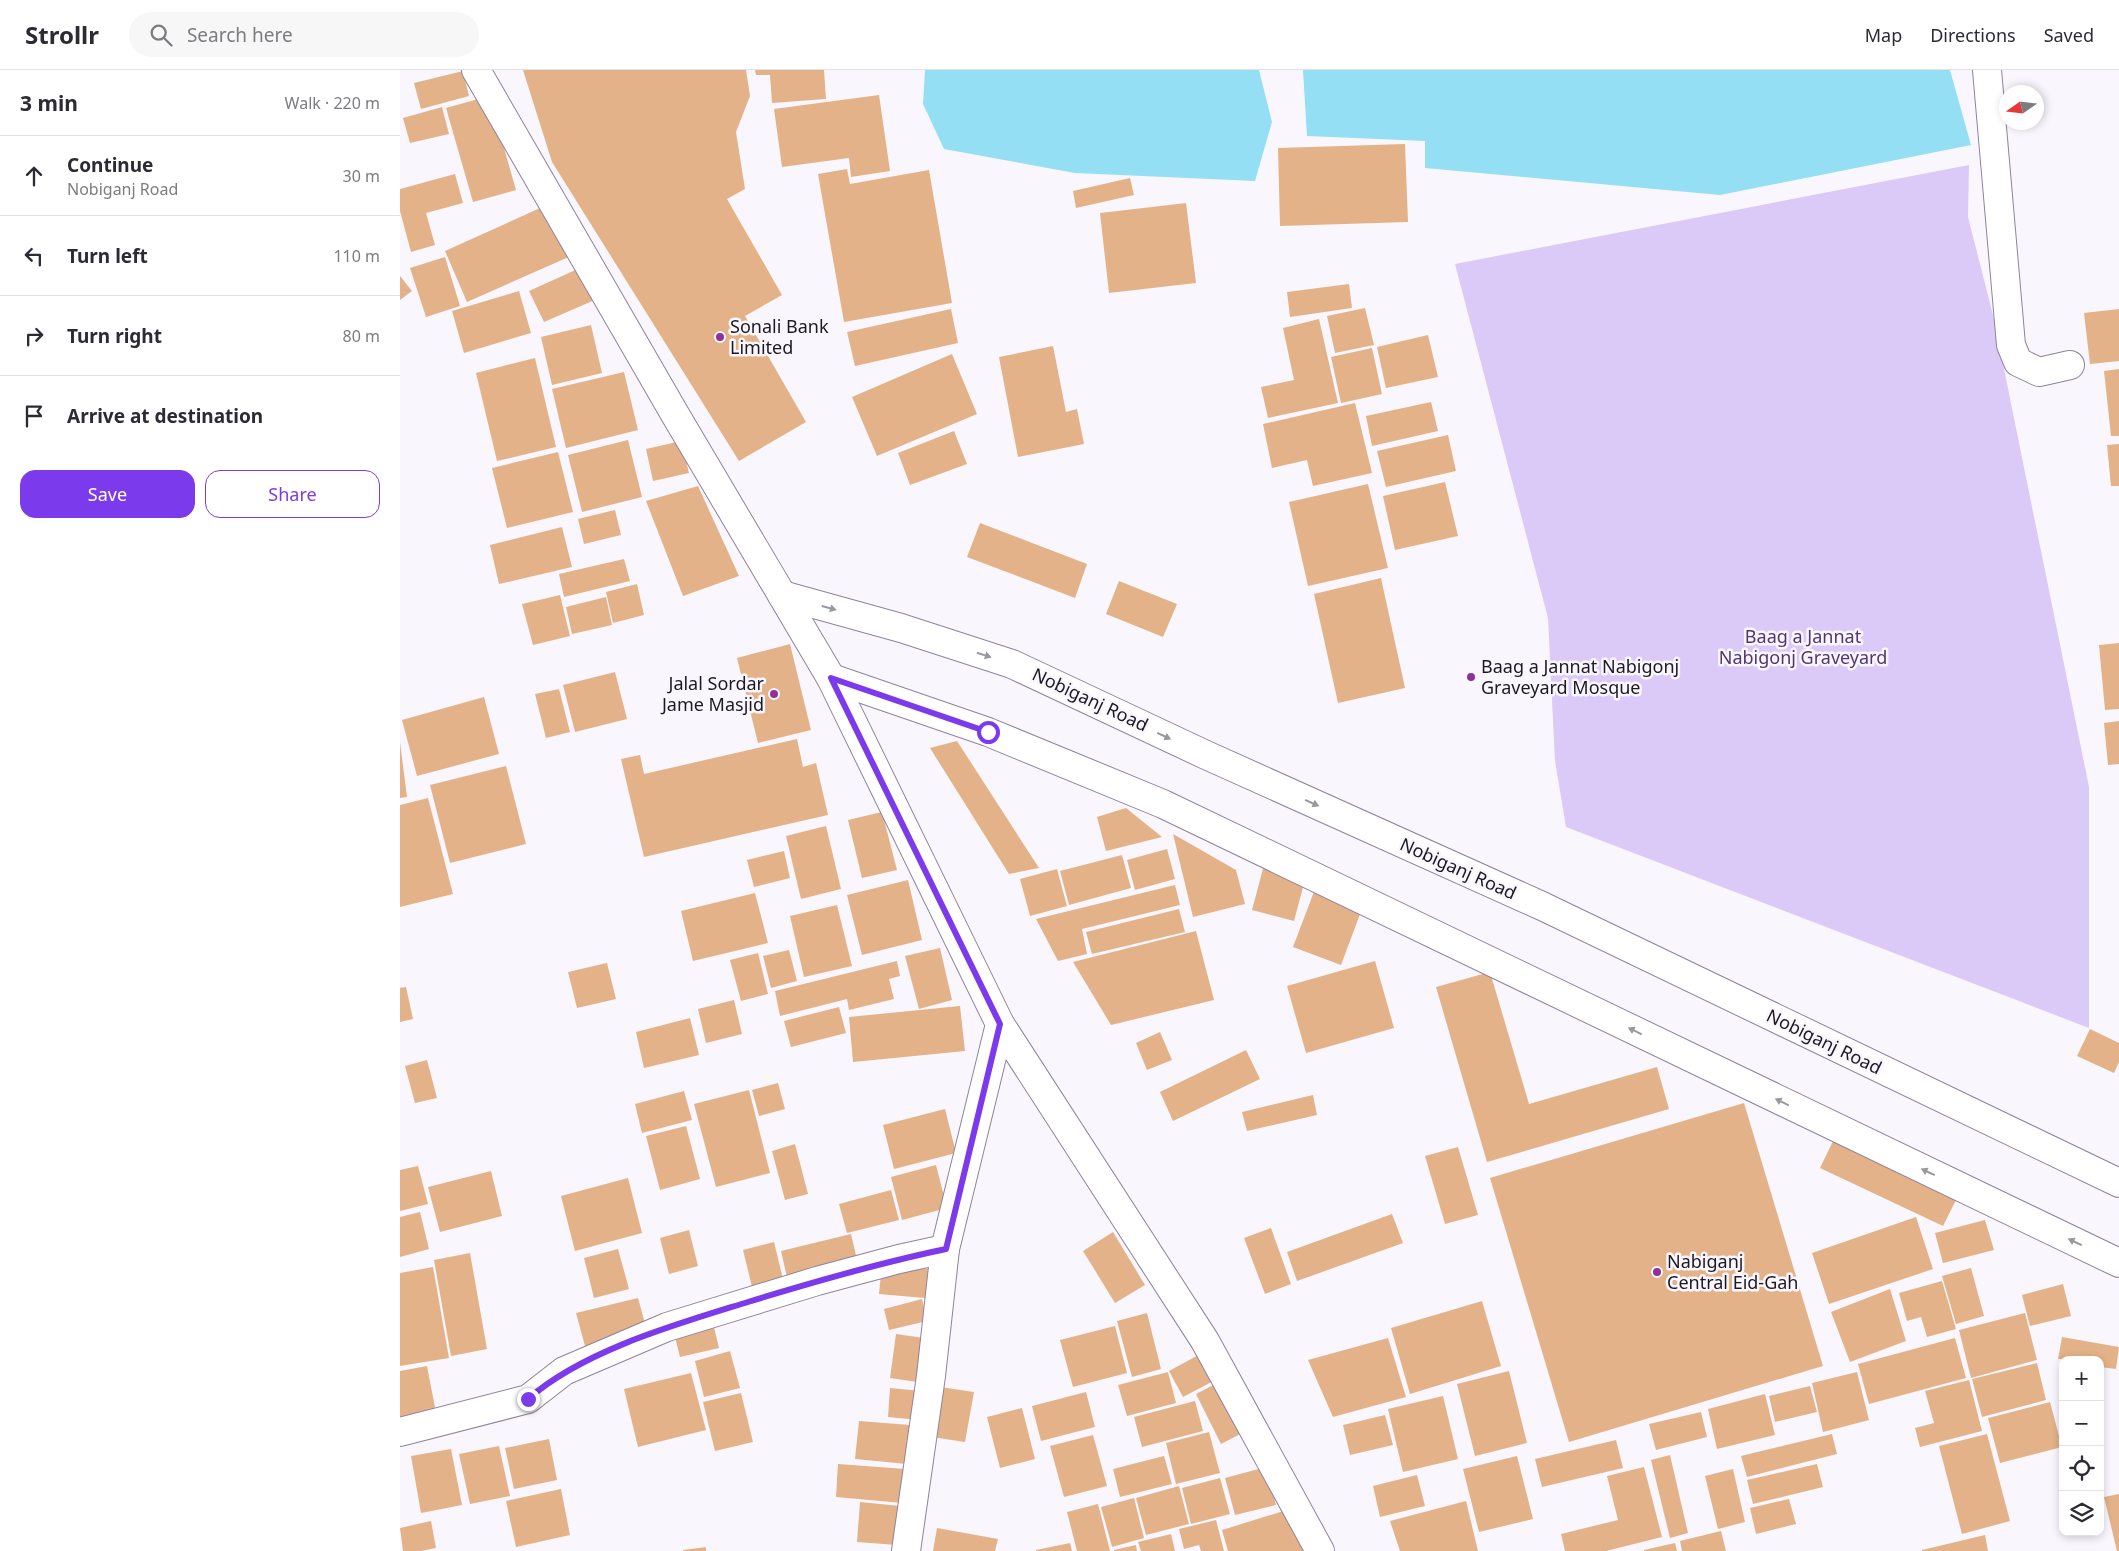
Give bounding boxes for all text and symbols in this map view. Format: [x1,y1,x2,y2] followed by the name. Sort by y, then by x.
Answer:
[129,12,479,57] search box
[25,18,99,51] text: Strollr
[147,21,175,49] icon: search
[187,22,293,48] text: Search here
[1865,23,1902,47] text: Map
[1930,23,2016,47] text: Directions
[2044,23,2094,47] text: Saved
[1999,85,2044,130] north arrow
[20,89,78,117] text: 3 min
[285,92,380,114] text: Walk · 220 m
[67,152,153,178] text: Continue
[20,162,48,190] icon: ahead
[343,165,380,187] text: 30 m
[67,178,178,200] text: Nobiganj Road
[20,242,48,270] icon: left
[67,243,148,269] text: Turn left
[333,245,380,267] text: 110 m
[730,314,829,359] place label: Sonali Bank Limited
[20,322,48,350] icon: right
[67,323,162,349] text: Turn right
[343,325,380,347] text: 80 m
[714,331,726,343] marker: Sonali Bank Limited
[20,402,48,430] icon: arrive
[67,403,263,429] text: Arrive at destination
[20,470,195,518] button: Save
[205,470,380,518] button: Share
[821,604,836,612] one-way arrow
[1719,624,1887,669] park label: Baag a Jannat Nabigonj Graveyard
[977,651,992,659] one-way arrow
[1481,654,1679,699] place label: Baag a Jannat Nabigonj Graveyard Mosque
[1029,662,1152,736] street label: Nobiganj Road
[660,671,765,716] place label: Jalal Sordar Jame Masjid
[1465,671,1477,683] marker: Baag a Jannat Nabigonj Graveyard Mosque
[768,688,780,700] marker: Jalal Sordar Jame Masjid
[977,721,1000,744] route start
[1157,731,1172,740] one-way arrow
[1305,799,1319,807] one-way arrow
[1396,832,1520,905] street label: Nobiganj Road
[1763,1003,1886,1079] street label: Nobiganj Road
[1628,1027,1642,1035] one-way arrow
[1774,1098,1789,1106] one-way arrow
[1921,1168,1935,1176] one-way arrow
[2068,1237,2082,1245] one-way arrow
[1667,1249,1799,1294] place label: Nabiganj Central Eid-Gah
[1651,1266,1663,1278] marker: Nabiganj Central Eid-Gah
[2059,1356,2104,1536] map controls
[2059,1356,2104,1401] button: +
[517,1388,540,1411] route end
[2059,1401,2104,1446] button: −
[2059,1446,2104,1491] button: locate
[2059,1491,2104,1536] button: layers

